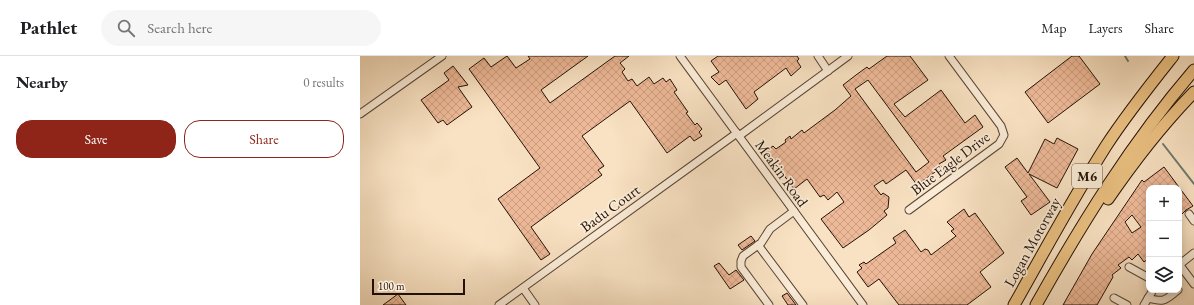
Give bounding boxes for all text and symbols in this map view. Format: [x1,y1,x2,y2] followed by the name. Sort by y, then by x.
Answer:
[101,10,381,46] search box
[20,15,77,40] text: Pathlet
[115,17,137,39] icon: search
[147,18,212,37] text: Search here
[1041,19,1066,37] text: Map
[1088,19,1123,37] text: Layers
[1145,19,1174,37] text: Share
[16,71,68,93] text: Nearby
[303,74,344,91] text: 0 results
[16,120,176,158] button: Save
[184,120,344,158] button: Share
[907,127,993,199] street label: Blue Eagle Drive
[751,136,813,210] street label: Meakin Road
[1072,164,1102,188] road number: M6
[577,180,644,236] street label: Badu Court
[1146,185,1182,293] map controls
[1146,185,1182,221] button: +
[999,193,1065,290] street label: Logan Motorway
[1146,221,1182,257] button: −
[1146,257,1182,293] button: layers
[372,277,465,296] scale bar
[378,279,405,293] text: 100 m

